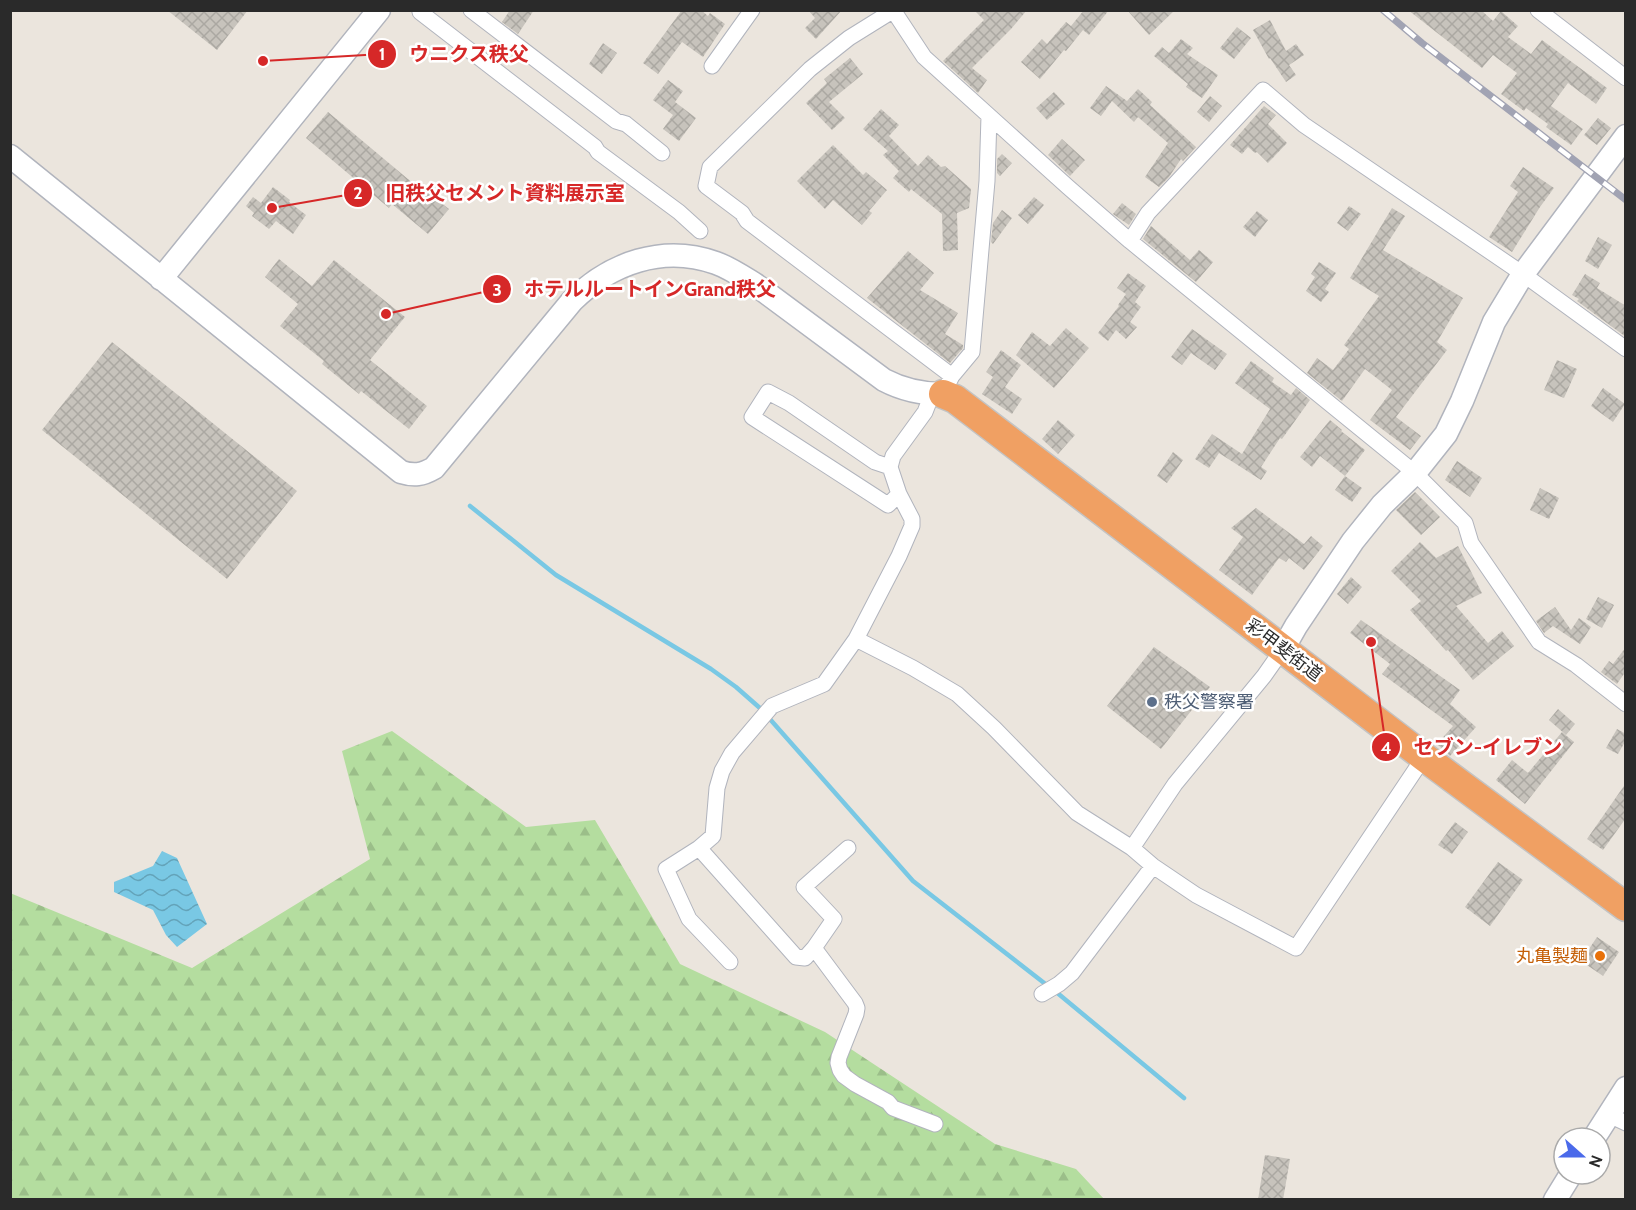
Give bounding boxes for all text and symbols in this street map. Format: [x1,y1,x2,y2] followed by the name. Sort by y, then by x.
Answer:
[367,35,541,73] callout: ウニクス秩父
[409,42,529,66] text: ウニクス秩父
[379,43,385,65] text: 1
[343,174,637,212] callout: 旧秩父セメント資料展示室
[385,181,625,205] text: 旧秩父セメント資料展示室
[353,182,363,204] text: 2
[482,270,788,308] callout: ホテルルートインGrand秩父
[524,277,776,301] text: ホテルルートインGrand秩父
[492,279,502,301] text: 3
[1241,614,1327,686] street label: 彩甲斐街道
[1164,691,1254,713] place label: 秩父警察署
[1145,695,1159,709] marker: 秩父警察署
[1371,728,1574,766] callout: セブン-イレブン
[1414,735,1562,759] text: セブン-イレブン
[1380,737,1392,759] text: 4
[1516,945,1588,967] place label: 丸亀製麺
[1593,949,1607,963] marker: 丸亀製麺
[1552,1126,1612,1186] north arrow
[1585,1153,1606,1170] text: N

